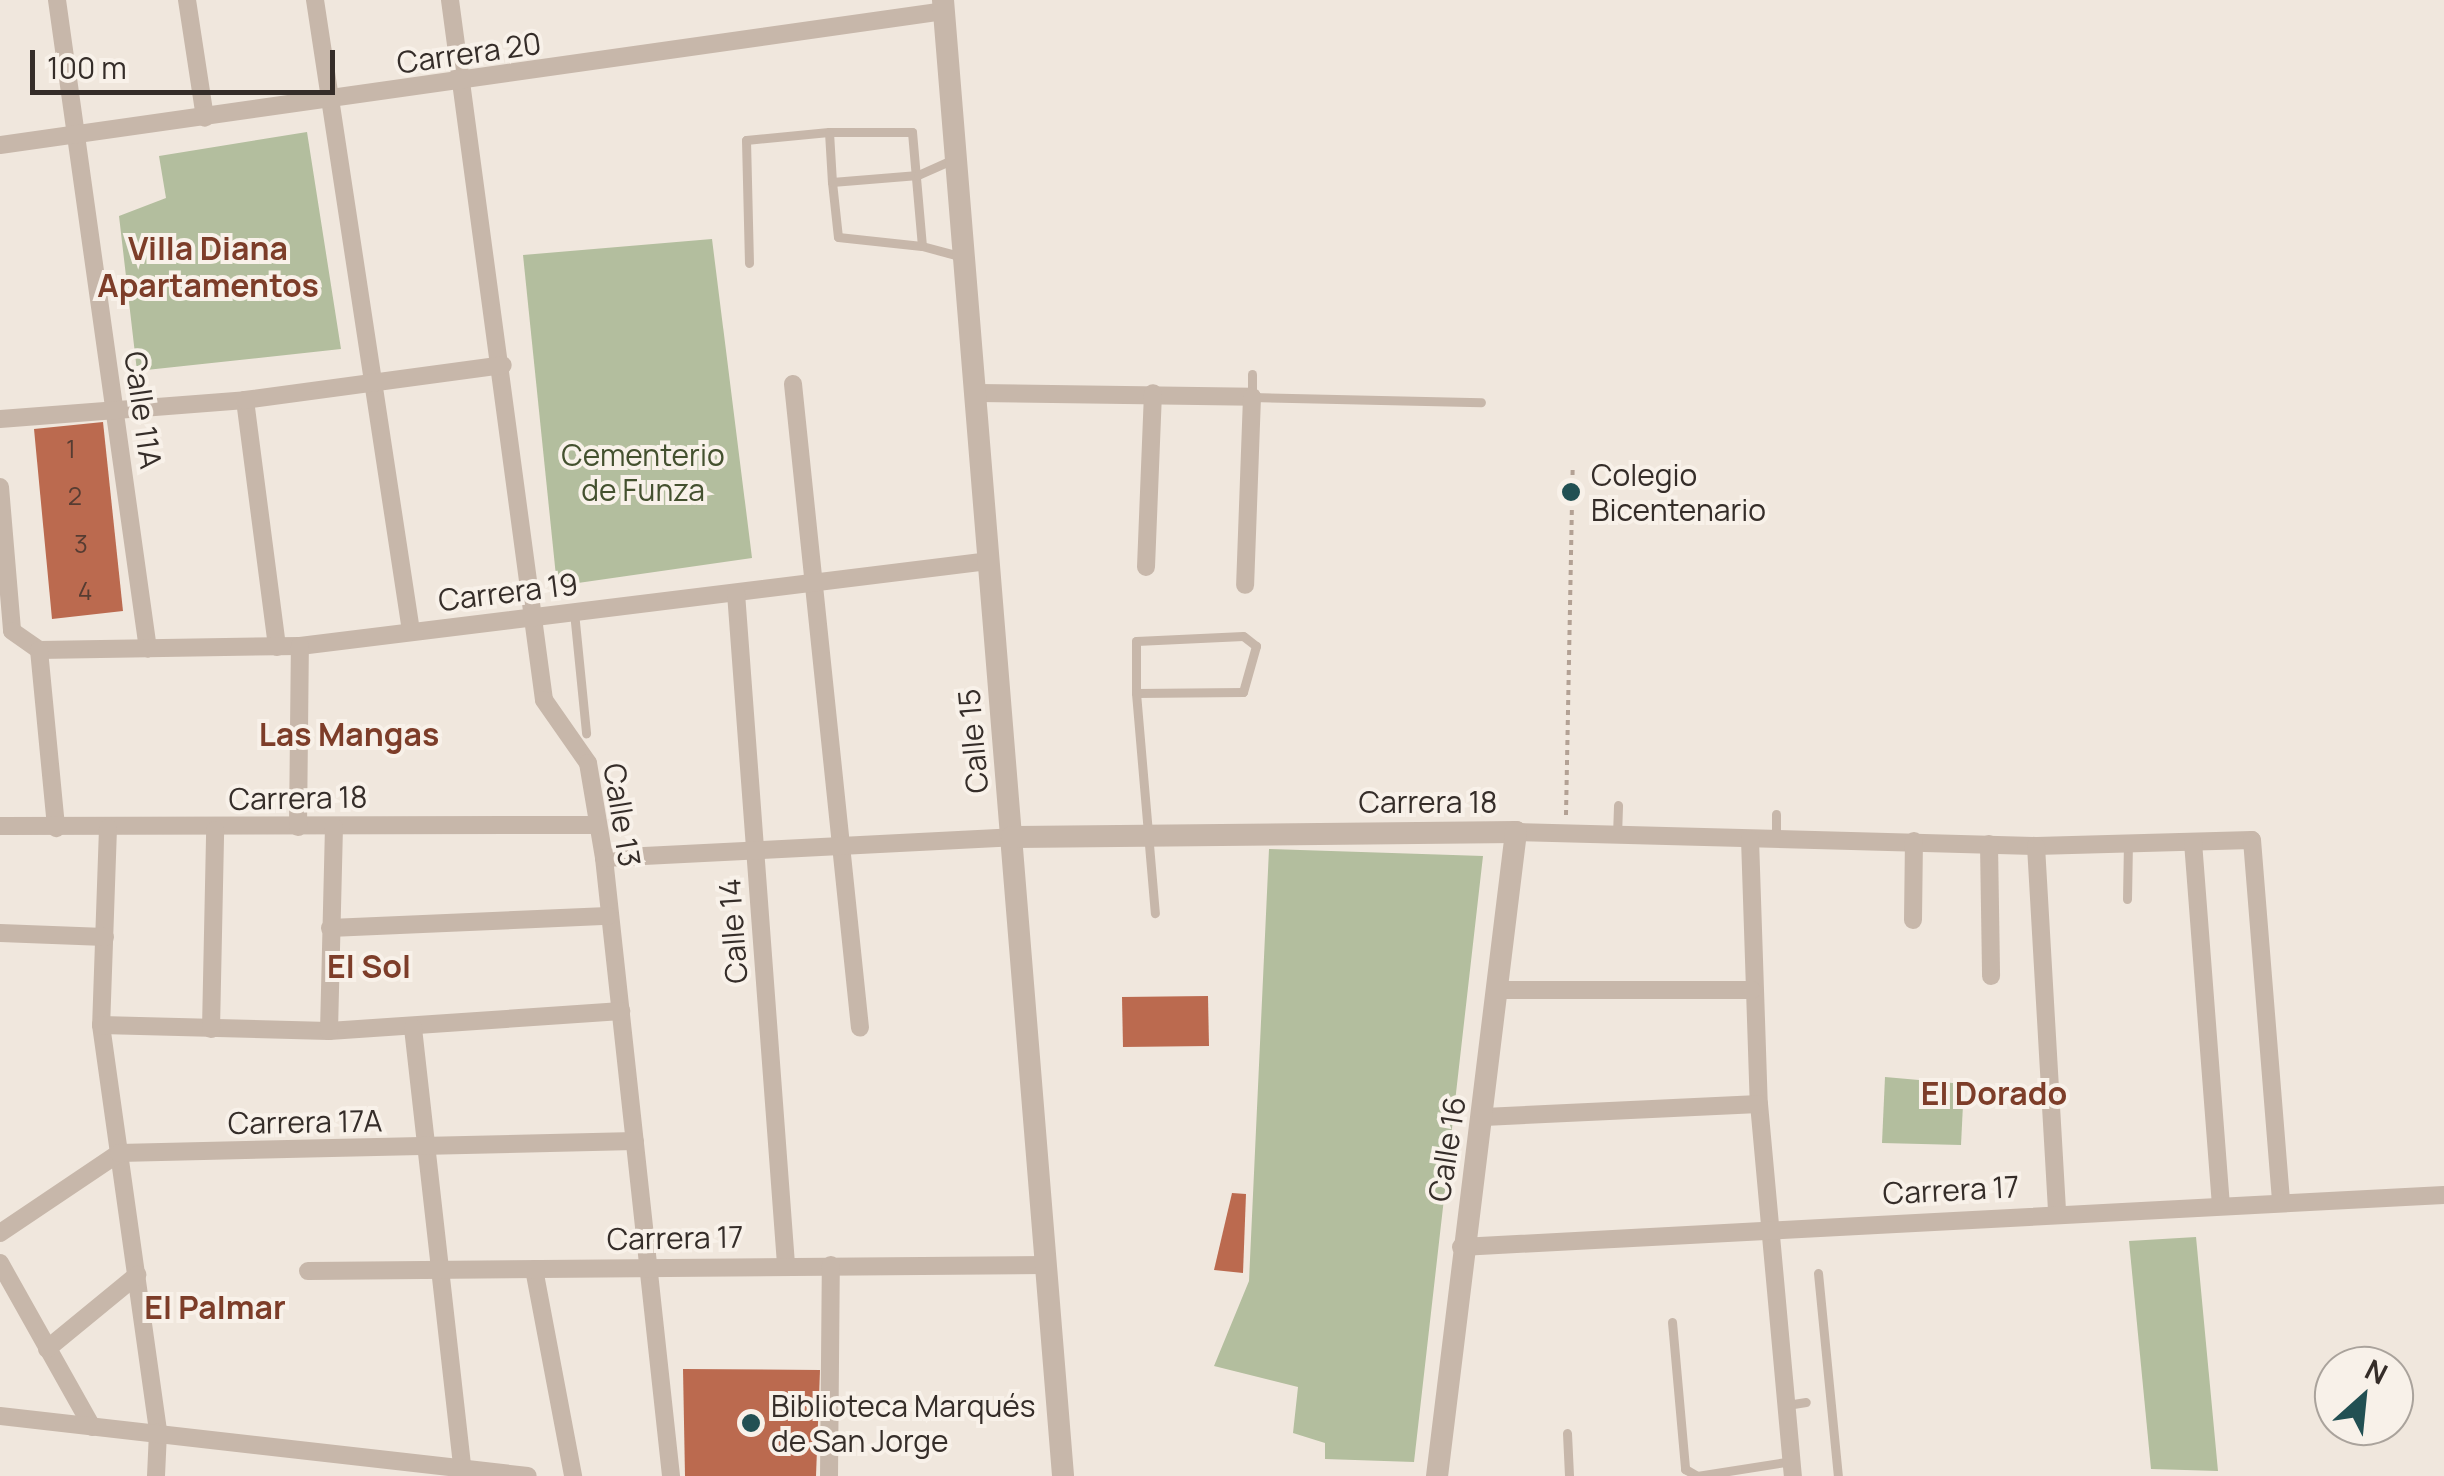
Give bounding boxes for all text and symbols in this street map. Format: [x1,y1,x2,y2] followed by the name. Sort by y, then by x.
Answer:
[395,25,543,81] street label: Carrera 20
[35,30,340,92] scale bar
[47,47,127,88] text: 100 m
[97,230,319,305] district label: Villa Diana Apartamentos
[117,349,169,471] street label: Calle 11A
[66,434,76,464] house number: 1
[561,437,725,508] park label: Cementerio de Funza
[1591,457,1766,528] place label: Colegio Bicentenario
[68,481,82,511] house number: 2
[1560,481,1582,503] marker: Colegio Bicentenario
[74,529,88,559] house number: 3
[436,566,580,618] street label: Carrera 19
[78,576,92,606] house number: 4
[951,687,995,795] street label: Calle 15
[259,715,439,753] district label: Las Mangas
[596,761,648,869] street label: Calle 13
[228,779,368,817] street label: Carrera 18
[1359,784,1497,820] street label: Carrera 18
[711,877,755,985] street label: Calle 14
[327,947,411,985] district label: El Sol
[1921,1074,2067,1112] district label: El Dorado
[1421,1094,1473,1204] street label: Calle 16
[227,1103,383,1141] street label: Carrera 17A
[1882,1168,2020,1212] street label: Carrera 17
[606,1219,744,1257] street label: Carrera 17
[144,1288,286,1326] district label: El Palmar
[2314,1346,2414,1446] north arrow
[2359,1350,2394,1393] text: N
[771,1388,1036,1458] place label: Biblioteca Marqués de San Jorge
[740,1412,762,1434] marker: Biblioteca Marqués de San Jorge

